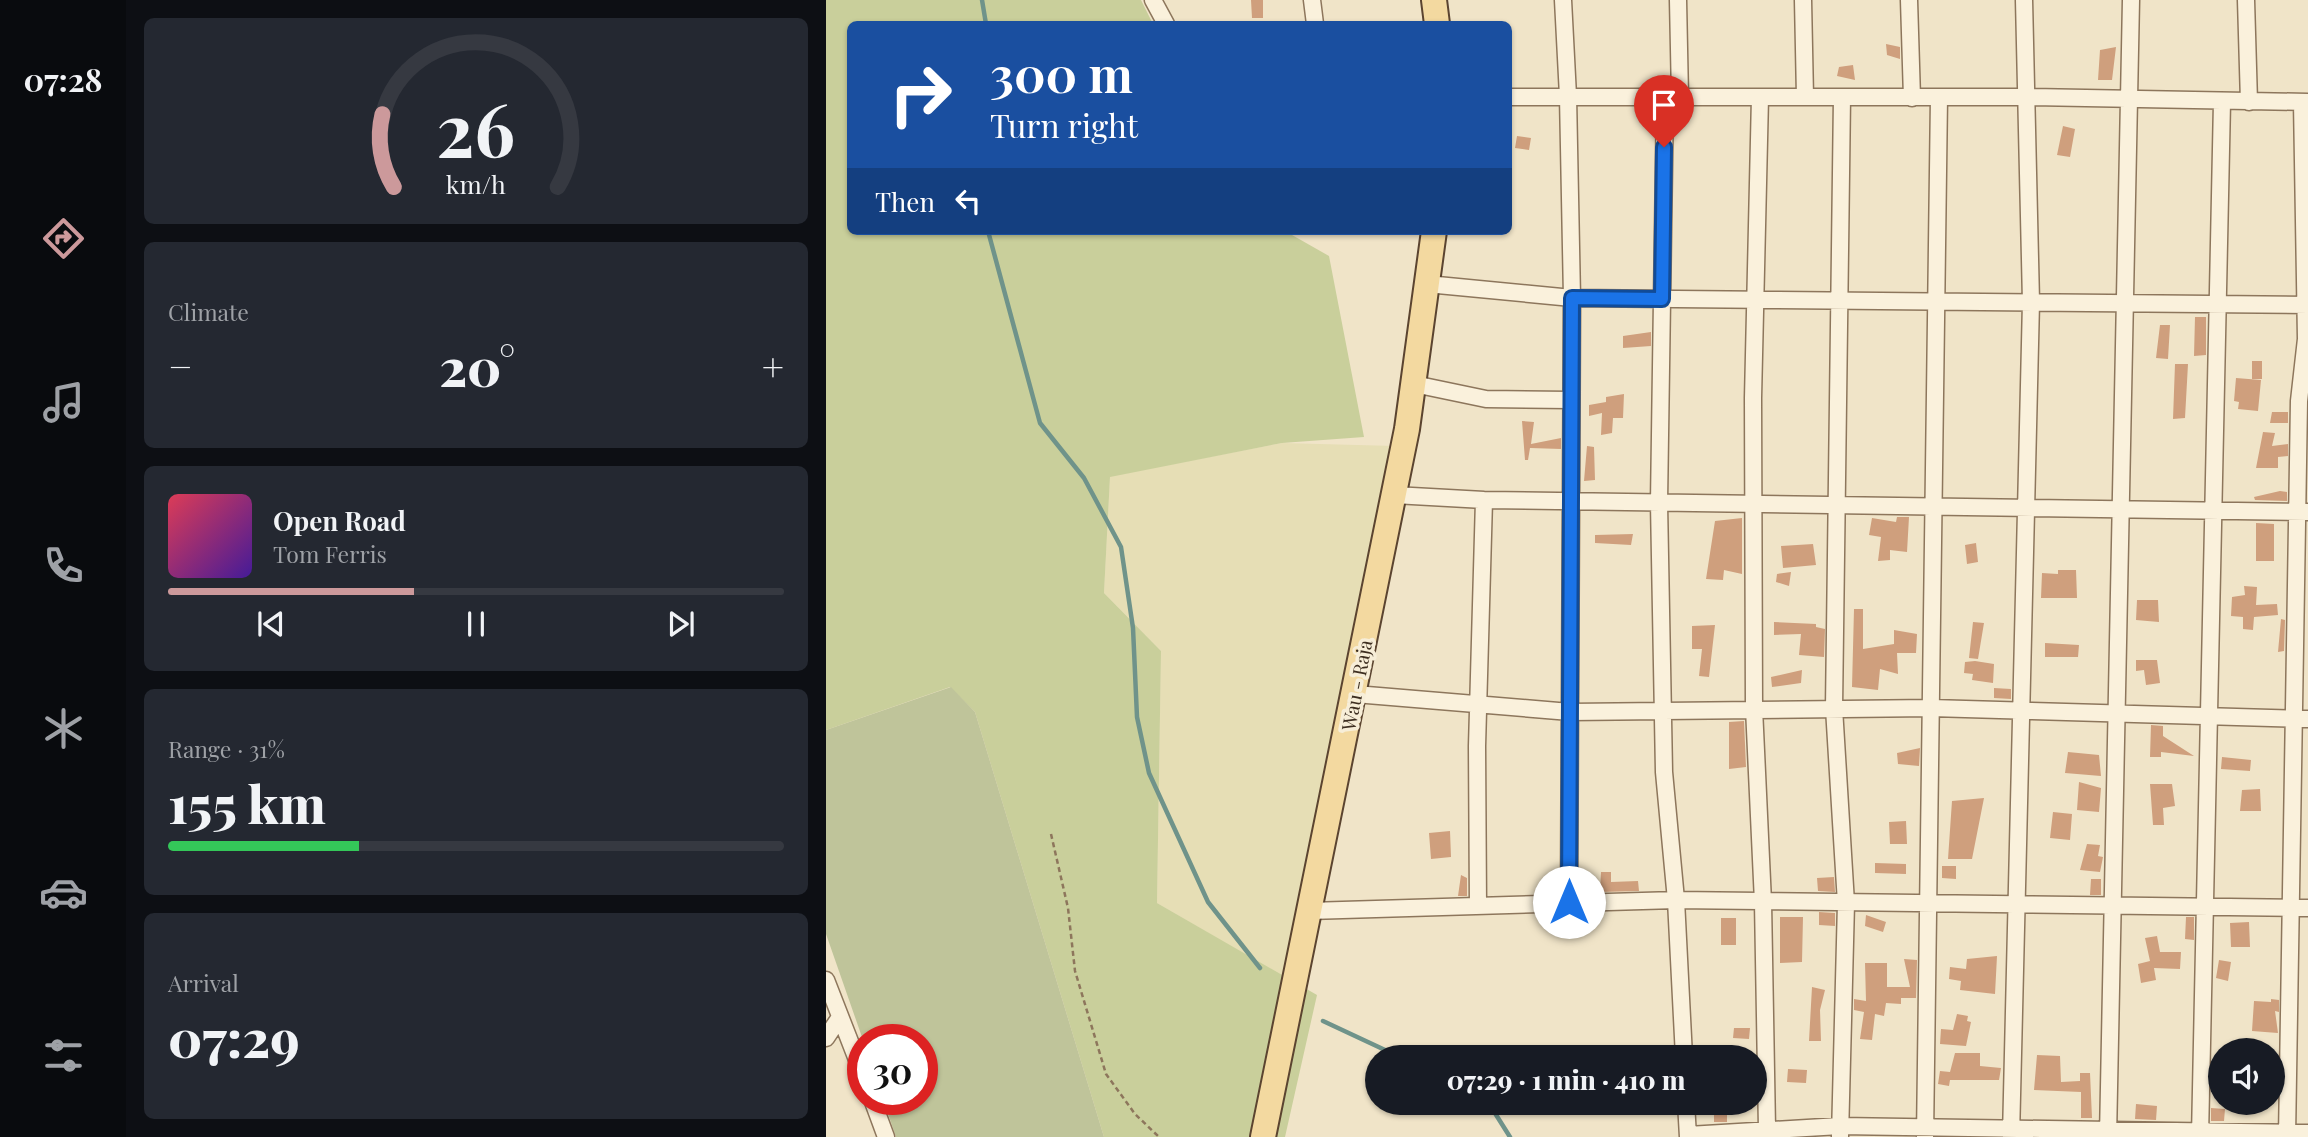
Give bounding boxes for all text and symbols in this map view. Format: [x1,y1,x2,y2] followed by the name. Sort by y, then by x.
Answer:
[990,40,1133,105] text: 300 m
[875,49,966,140] icon: right
[23,57,103,100] text: 07:28
[1634,75,1694,147] pin
[437,78,515,175] text: 26
[1645,86,1683,124] icon: arrive
[990,103,1138,146] text: Turn right
[446,167,506,200] text: km/h
[949,182,987,220] icon: left
[875,184,935,219] text: Then
[39,214,88,263] icon: directions
[168,296,249,327] text: Climate
[439,331,515,400] text: 20°
[168,340,193,391] text: −
[762,340,784,391] text: +
[39,378,88,427] icon: music
[273,503,406,538] text: Open Road
[273,538,387,569] text: Tom Ferris
[39,541,88,590] icon: phone
[252,605,290,643] icon: previous
[457,605,495,643] icon: pause
[662,605,700,643] icon: next
[1334,637,1378,734] street label: Wau - Raja
[39,704,88,753] icon: climate
[168,733,285,764] text: Range · 31%
[168,768,326,837] text: 155 km
[1532,865,1606,939] position arrow
[39,868,88,917] icon: car
[168,967,239,998] text: Arrival
[168,1002,300,1071] text: 07:29
[847,1024,938,1115] speed limit sign: 30
[39,1031,88,1080] icon: filters
[2208,1038,2285,1115] map controls
[2208,1038,2285,1115] button: sound
[1447,1062,1685,1097] text: 07:29 · 1 min · 410 m

